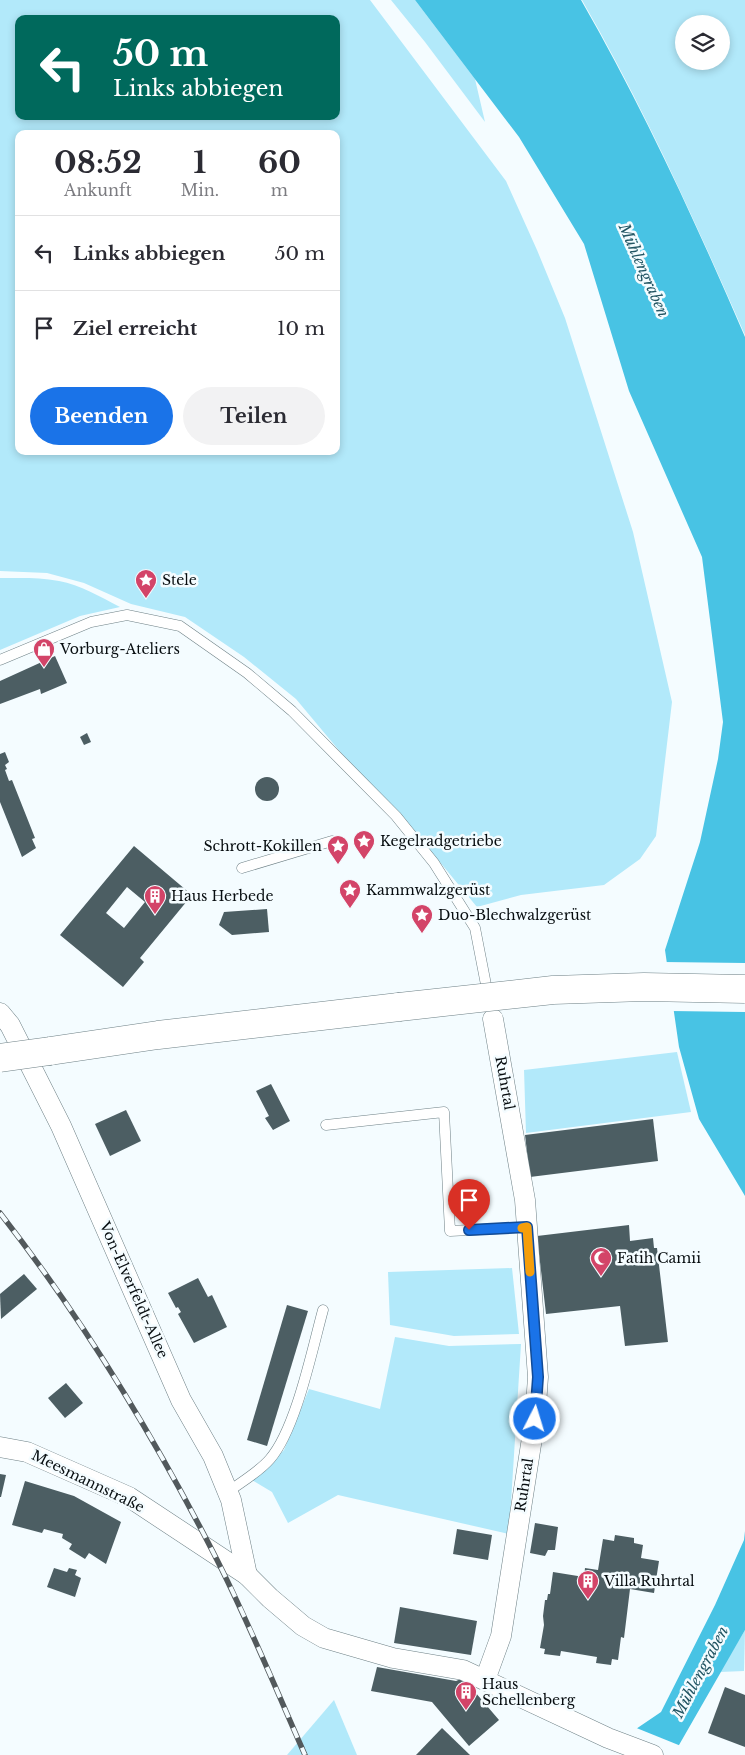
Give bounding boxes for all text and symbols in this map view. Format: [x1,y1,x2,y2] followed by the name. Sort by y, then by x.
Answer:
[675,15,730,70] map controls
[675,15,730,70] button: layers
[113,32,208,75] text: 50 m
[30,35,95,100] icon: left
[113,75,283,102] text: Links abbiegen
[54,144,142,181] text: 08:52
[193,144,206,181] text: 1
[258,144,301,181] text: 60
[64,180,132,200] text: Ankunft
[181,180,219,200] text: Min.
[271,180,288,200] text: m
[614,219,673,320] water label: Mühlengraben
[30,239,58,267] icon: left
[73,242,225,265] text: Links abbiegen
[275,242,325,265] text: 50 m
[30,314,58,342] icon: arrive
[73,317,197,340] text: Ziel erreicht
[277,317,325,340] text: 10 m
[30,387,173,445] button: Beenden
[183,387,325,445] button: Teilen
[134,568,158,599] place icon: Stele
[162,571,197,589] place label: Stele
[32,637,56,668] shop icon: Vorburg-Ateliers
[59,640,180,658] place label: Vorburg-Ateliers
[352,829,376,860] place icon: Kegelradgetriebe
[380,832,502,850] place label: Kegelradgetriebe
[326,834,350,865] place icon: Schrott-Kokillen
[203,837,322,855] place label: Schrott-Kokillen
[338,878,362,909] place icon: Kammwalzgerüst
[366,881,491,899] place label: Kammwalzgerüst
[143,884,167,915] building icon: Haus Herbede
[171,887,273,905] place label: Haus Herbede
[410,903,434,934] place icon: Duo-Blechwalzgerüst
[438,906,592,924] place label: Duo-Blechwalzgerüst
[491,1055,519,1112] street label: Ruhrtal
[448,1179,490,1230] pin
[455,1186,483,1214] icon: arrive
[95,1218,172,1361] street label: Von-Elverfeldt-Allee
[589,1246,613,1277] mosque icon: Fatih Camii
[617,1249,701,1267] place label: Fatih Camii
[508,1392,560,1444] position arrow
[29,1446,147,1516] street label: Meesmannstraße
[511,1456,537,1513] street label: Ruhrtal
[576,1569,600,1600] building icon: Villa Ruhrtal
[603,1572,695,1590] place label: Villa Ruhrtal
[667,1623,732,1722] water label: Mühlengraben
[482,1675,576,1709] place label: Haus Schellenberg
[454,1680,478,1711] building icon: Haus Schellenberg

